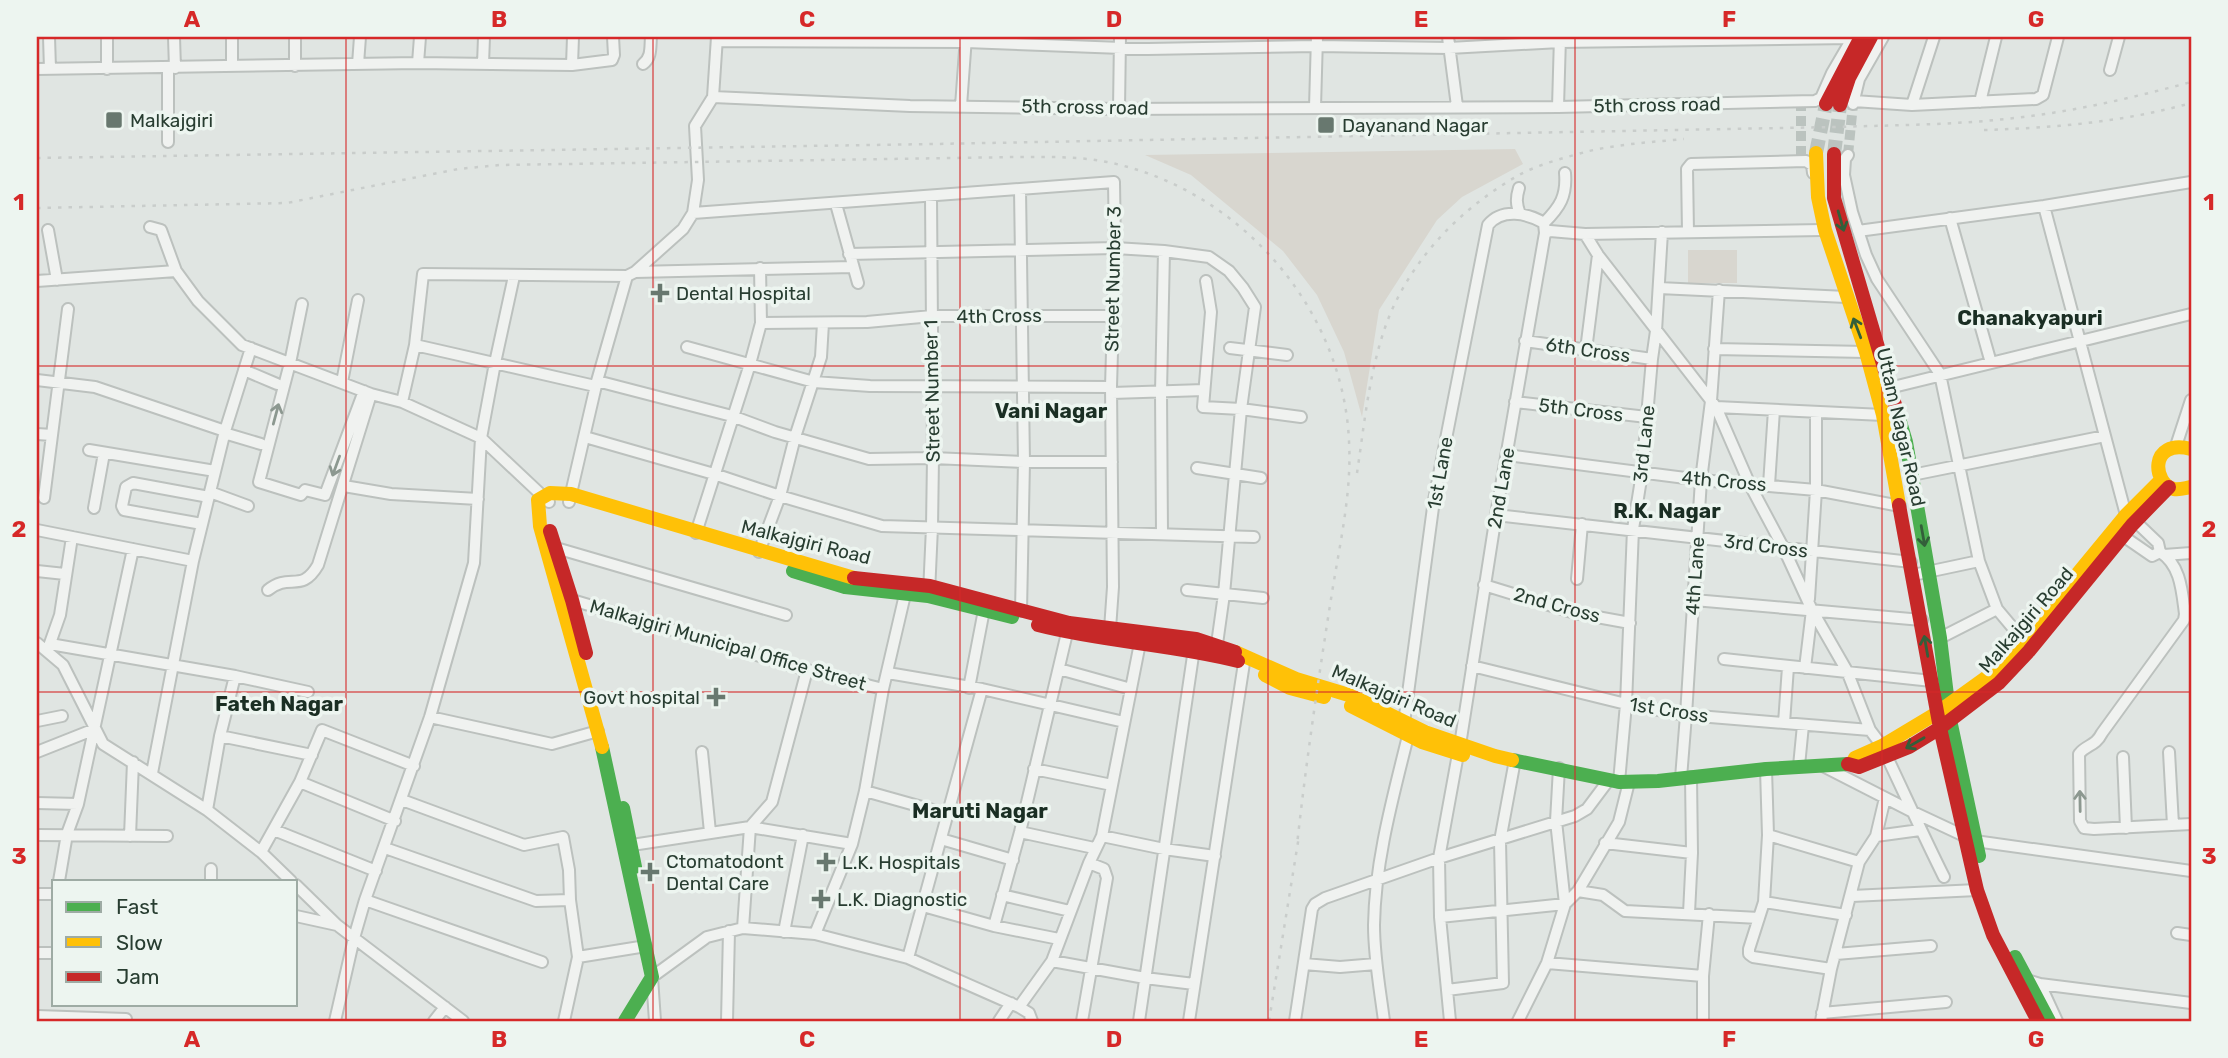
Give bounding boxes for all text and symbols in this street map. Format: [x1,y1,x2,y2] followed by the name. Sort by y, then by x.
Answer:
[184,5,201,33] text: A
[491,5,507,33] text: B
[799,5,815,33] text: C
[1106,5,1122,33] text: D
[1414,5,1428,33] text: E
[1722,5,1736,33] text: F
[2028,5,2044,33] text: G
[1593,92,1721,118] street label: 5th cross road
[1021,94,1149,120] street label: 5th cross road
[130,109,213,132] place label: Malkajgiri
[104,110,124,130] marker: Malkajgiri
[1342,114,1489,137] place label: Dayanand Nagar
[1316,115,1336,135] marker: Dayanand Nagar
[13,188,25,216] text: 1
[2203,188,2215,216] text: 1
[1100,206,1126,352] street label: Street Number 3
[1835,210,1848,232] one-way arrow
[676,282,811,305] place label: Dental Hospital
[650,283,670,303] marker: Dental Hospital
[956,304,1042,328] street label: 4th Cross
[1957,305,2103,330] district label: Chanakyapuri
[1850,318,1863,340] one-way arrow
[919,319,945,463] street label: Street Number 1
[1544,333,1632,367] street label: 6th Cross
[1872,345,1930,509] street label: Uttam Nagar Road
[1537,393,1625,427] street label: 5th Cross
[995,398,1108,423] district label: Vani Nagar
[270,403,283,426] one-way arrow
[1628,404,1660,484] street label: 3rd Lane
[1422,435,1458,511] street label: 1st Lane
[1483,446,1519,530] street label: 2nd Lane
[329,455,341,477] one-way arrow
[1680,466,1768,496] street label: 4th Cross
[1613,498,1721,523] district label: R.K. Nagar
[12,515,26,543] text: 2
[739,515,873,569] street label: Malkajgiri Road
[2202,515,2216,543] text: 2
[1917,524,1930,546] one-way arrow
[1723,529,1809,563] street label: 3rd Cross
[1681,536,1709,616] street label: 4th Lane
[1974,562,2078,678] street label: Malkajgiri Road
[1511,582,1603,628] street label: 2nd Cross
[587,594,869,696] street label: Malkajgiri Municipal Office Street
[1919,635,1932,658] one-way arrow
[1328,659,1460,733] street label: Malkajgiri Road
[583,686,700,709] place label: Govt hospital
[706,687,726,707] marker: Govt hospital
[215,691,343,716] district label: Fateh Nagar
[1628,692,1710,728] street label: 1st Cross
[1905,737,1926,750] one-way arrow
[2073,790,2087,813] one-way arrow
[912,798,1048,823] district label: Maruti Nagar
[11,842,27,870] text: 3
[2201,842,2217,870] text: 3
[666,850,784,895] place label: Ctomatodont Dental Care
[842,851,961,874] place label: L.K. Hospitals
[816,852,836,872] marker: L.K. Hospitals
[640,862,660,882] marker: Ctomatodont Dental Care
[52,880,298,1006] legend
[837,888,967,911] place label: L.K. Diagnostic
[811,889,831,909] marker: L.K. Diagnostic
[116,894,158,919] text: Fast
[116,930,163,955] text: Slow
[116,964,160,989] text: Jam
[184,1025,201,1053] text: A
[491,1025,507,1053] text: B
[799,1025,815,1053] text: C
[1106,1025,1122,1053] text: D
[1414,1025,1428,1053] text: E
[1722,1025,1736,1053] text: F
[2028,1025,2044,1053] text: G

